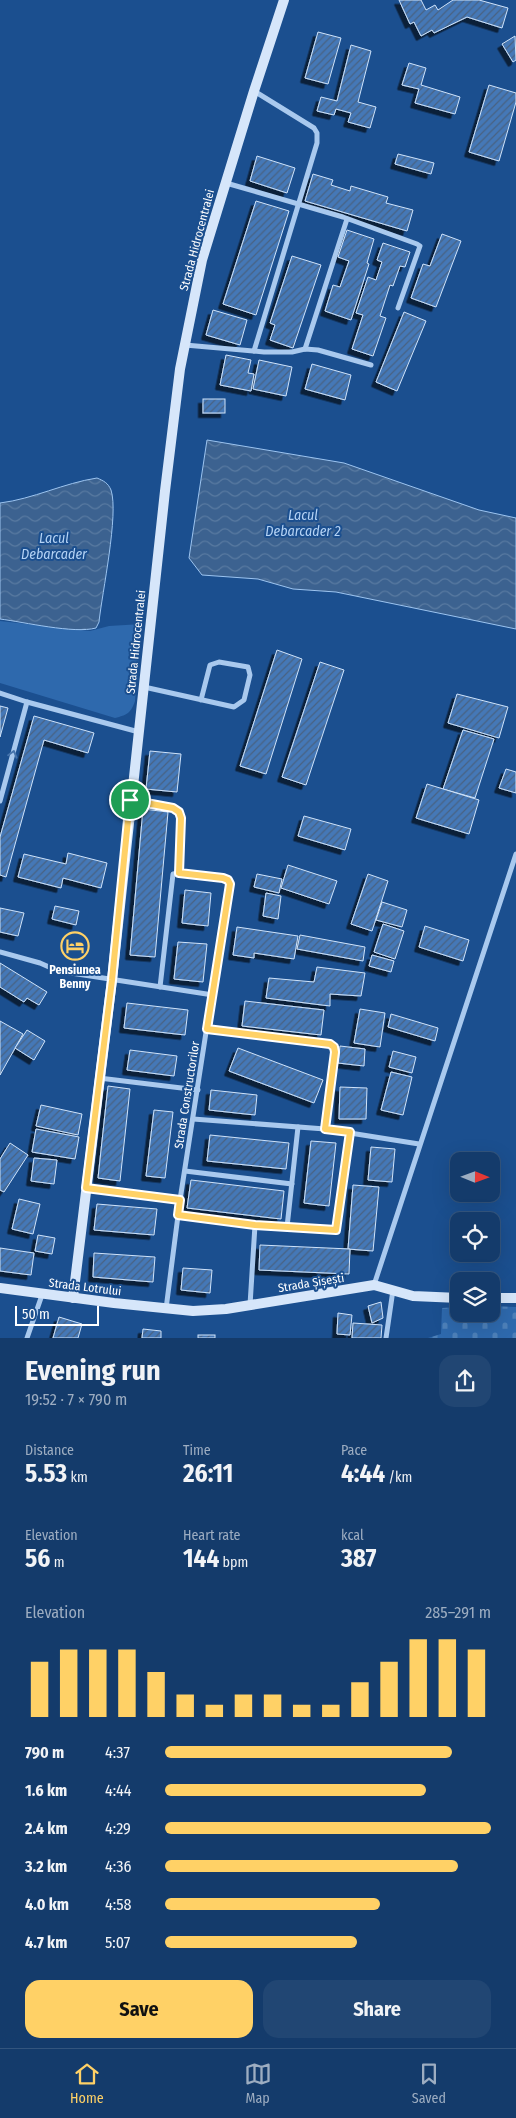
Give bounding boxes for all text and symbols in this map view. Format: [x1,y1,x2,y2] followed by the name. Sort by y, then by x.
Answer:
[177,188,217,292] street label: Strada Hidrocentralei
[265,507,341,540] water label: Lacul Debarcader 2
[21,530,88,563] water label: Lacul Debarcader
[124,589,148,695] street label: Strada Hidrocentralei
[8,750,18,758] one-way arrow
[109,779,151,821] pin
[116,786,144,814] icon: arrive
[60,931,90,961] hotel icon: Pensiunea Benny
[49,963,101,991] place label: Pensiunea Benny
[172,1039,203,1150] street label: Strada Constructorilor
[450,1152,500,1202] north arrow
[450,1152,500,1322] map controls
[450,1212,500,1262] button: locate
[277,1271,345,1296] street label: Strada Șișești
[450,1272,500,1322] button: layers
[48,1276,122,1298] street label: Strada Lotrului
[15,1303,99,1326] scale bar
[22,1306,50,1323] text: 50 m
[25,1354,161,1387] text: Evening run
[439,1355,491,1407] button: share
[25,1390,127,1409] text: 19:52 · 7 × 790 m
[25,1442,74,1459] text: Distance
[183,1442,211,1459] text: Time
[341,1442,367,1459] text: Pace
[25,1459,67,1489] text: 5.53
[183,1459,233,1489] text: 26:11
[341,1459,385,1489] text: 4:44
[67,1469,88,1486] text: km
[385,1469,412,1486] text: /km
[25,1527,78,1544] text: Elevation
[183,1527,240,1544] text: Heart rate
[341,1527,364,1544] text: kcal
[25,1544,50,1574] text: 56
[183,1544,219,1574] text: 144
[341,1544,376,1574] text: 387
[50,1554,64,1571] text: m
[219,1554,248,1571] text: bpm
[25,1603,85,1622] text: Elevation
[425,1603,491,1622] text: 285–291 m
[25,1743,64,1762] text: 790 m
[105,1743,130,1762] text: 4:37
[25,1781,67,1800] text: 1.6 km
[105,1781,132,1800] text: 4:44
[25,1819,68,1838] text: 2.4 km
[105,1819,131,1838] text: 4:29
[25,1857,67,1876] text: 3.2 km
[105,1857,131,1876] text: 4:36
[25,1895,69,1914] text: 4.0 km
[105,1895,132,1914] text: 4:58
[25,1933,67,1952] text: 4.7 km
[105,1933,130,1952] text: 5:07
[25,1980,253,2038] button: Save
[263,1980,491,2038] button: Share
[70,2060,104,2107] tab: Home
[244,2060,272,2107] tab: Map
[412,2060,446,2107] tab: Saved

